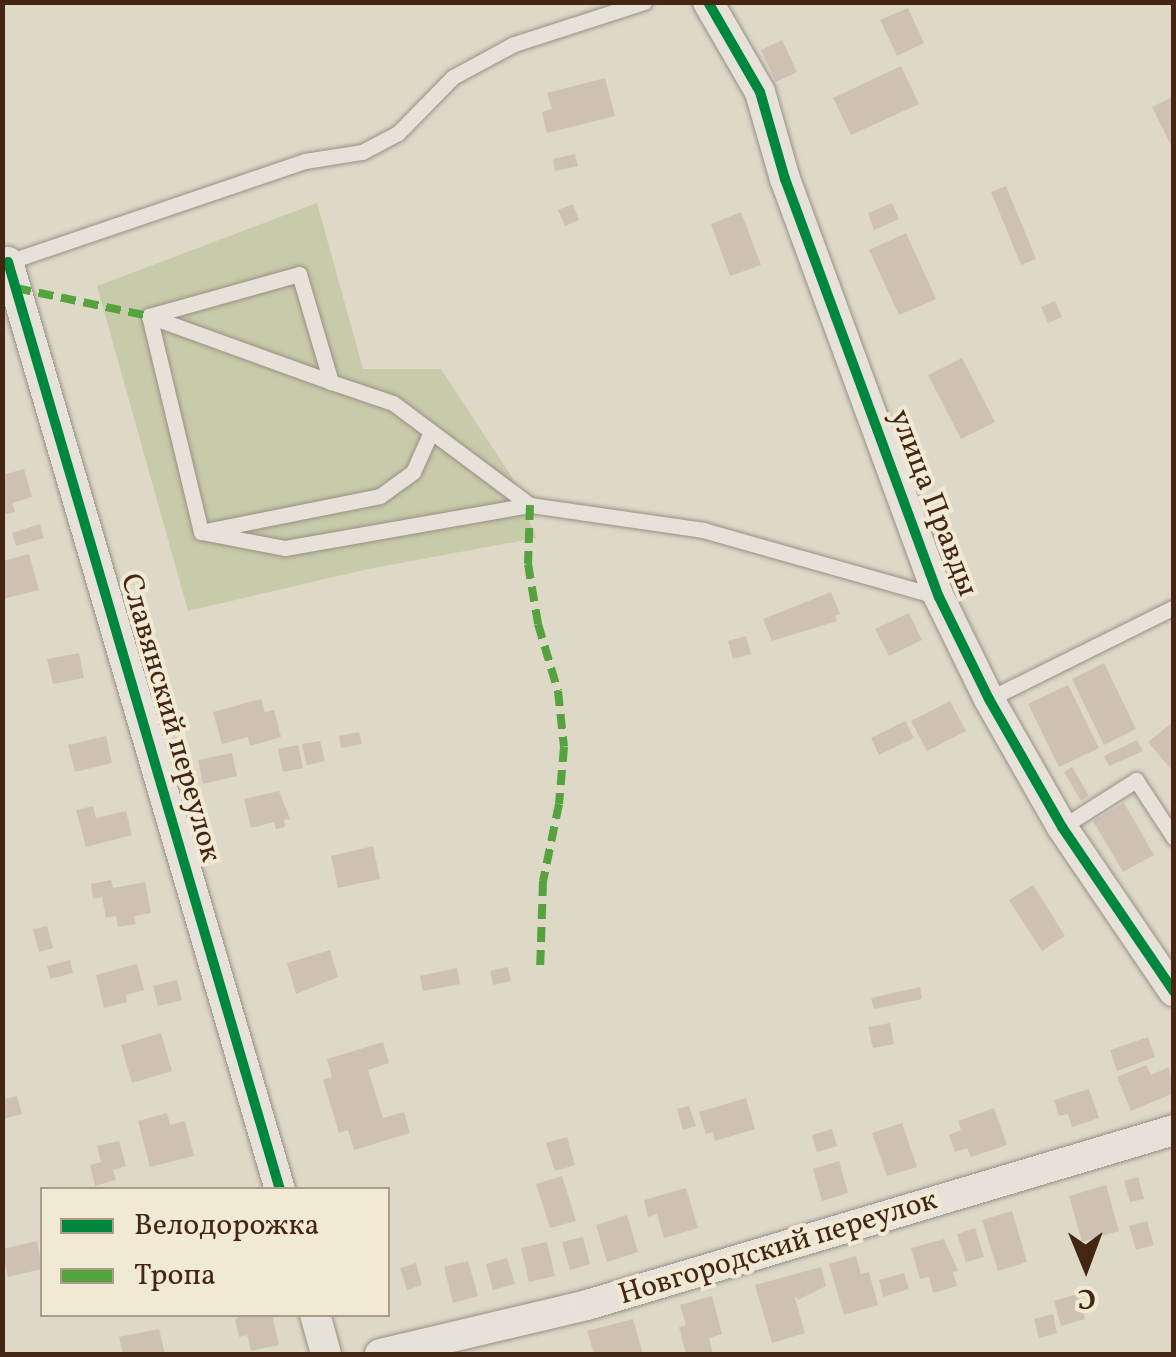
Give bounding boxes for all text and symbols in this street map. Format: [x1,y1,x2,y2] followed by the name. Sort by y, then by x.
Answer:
[881,404,985,602] street label: улица Правды
[112,570,228,866] street label: Славянский переулок
[614,1182,942,1314] street label: Новгородский переулок
[40,1187,390,1317] legend
[134,1205,320,1247] text: Велодорожка
[1036,1217,1136,1317] north arrow
[134,1255,216,1297] text: Тропа
[1077,1278,1096,1317] text: С

